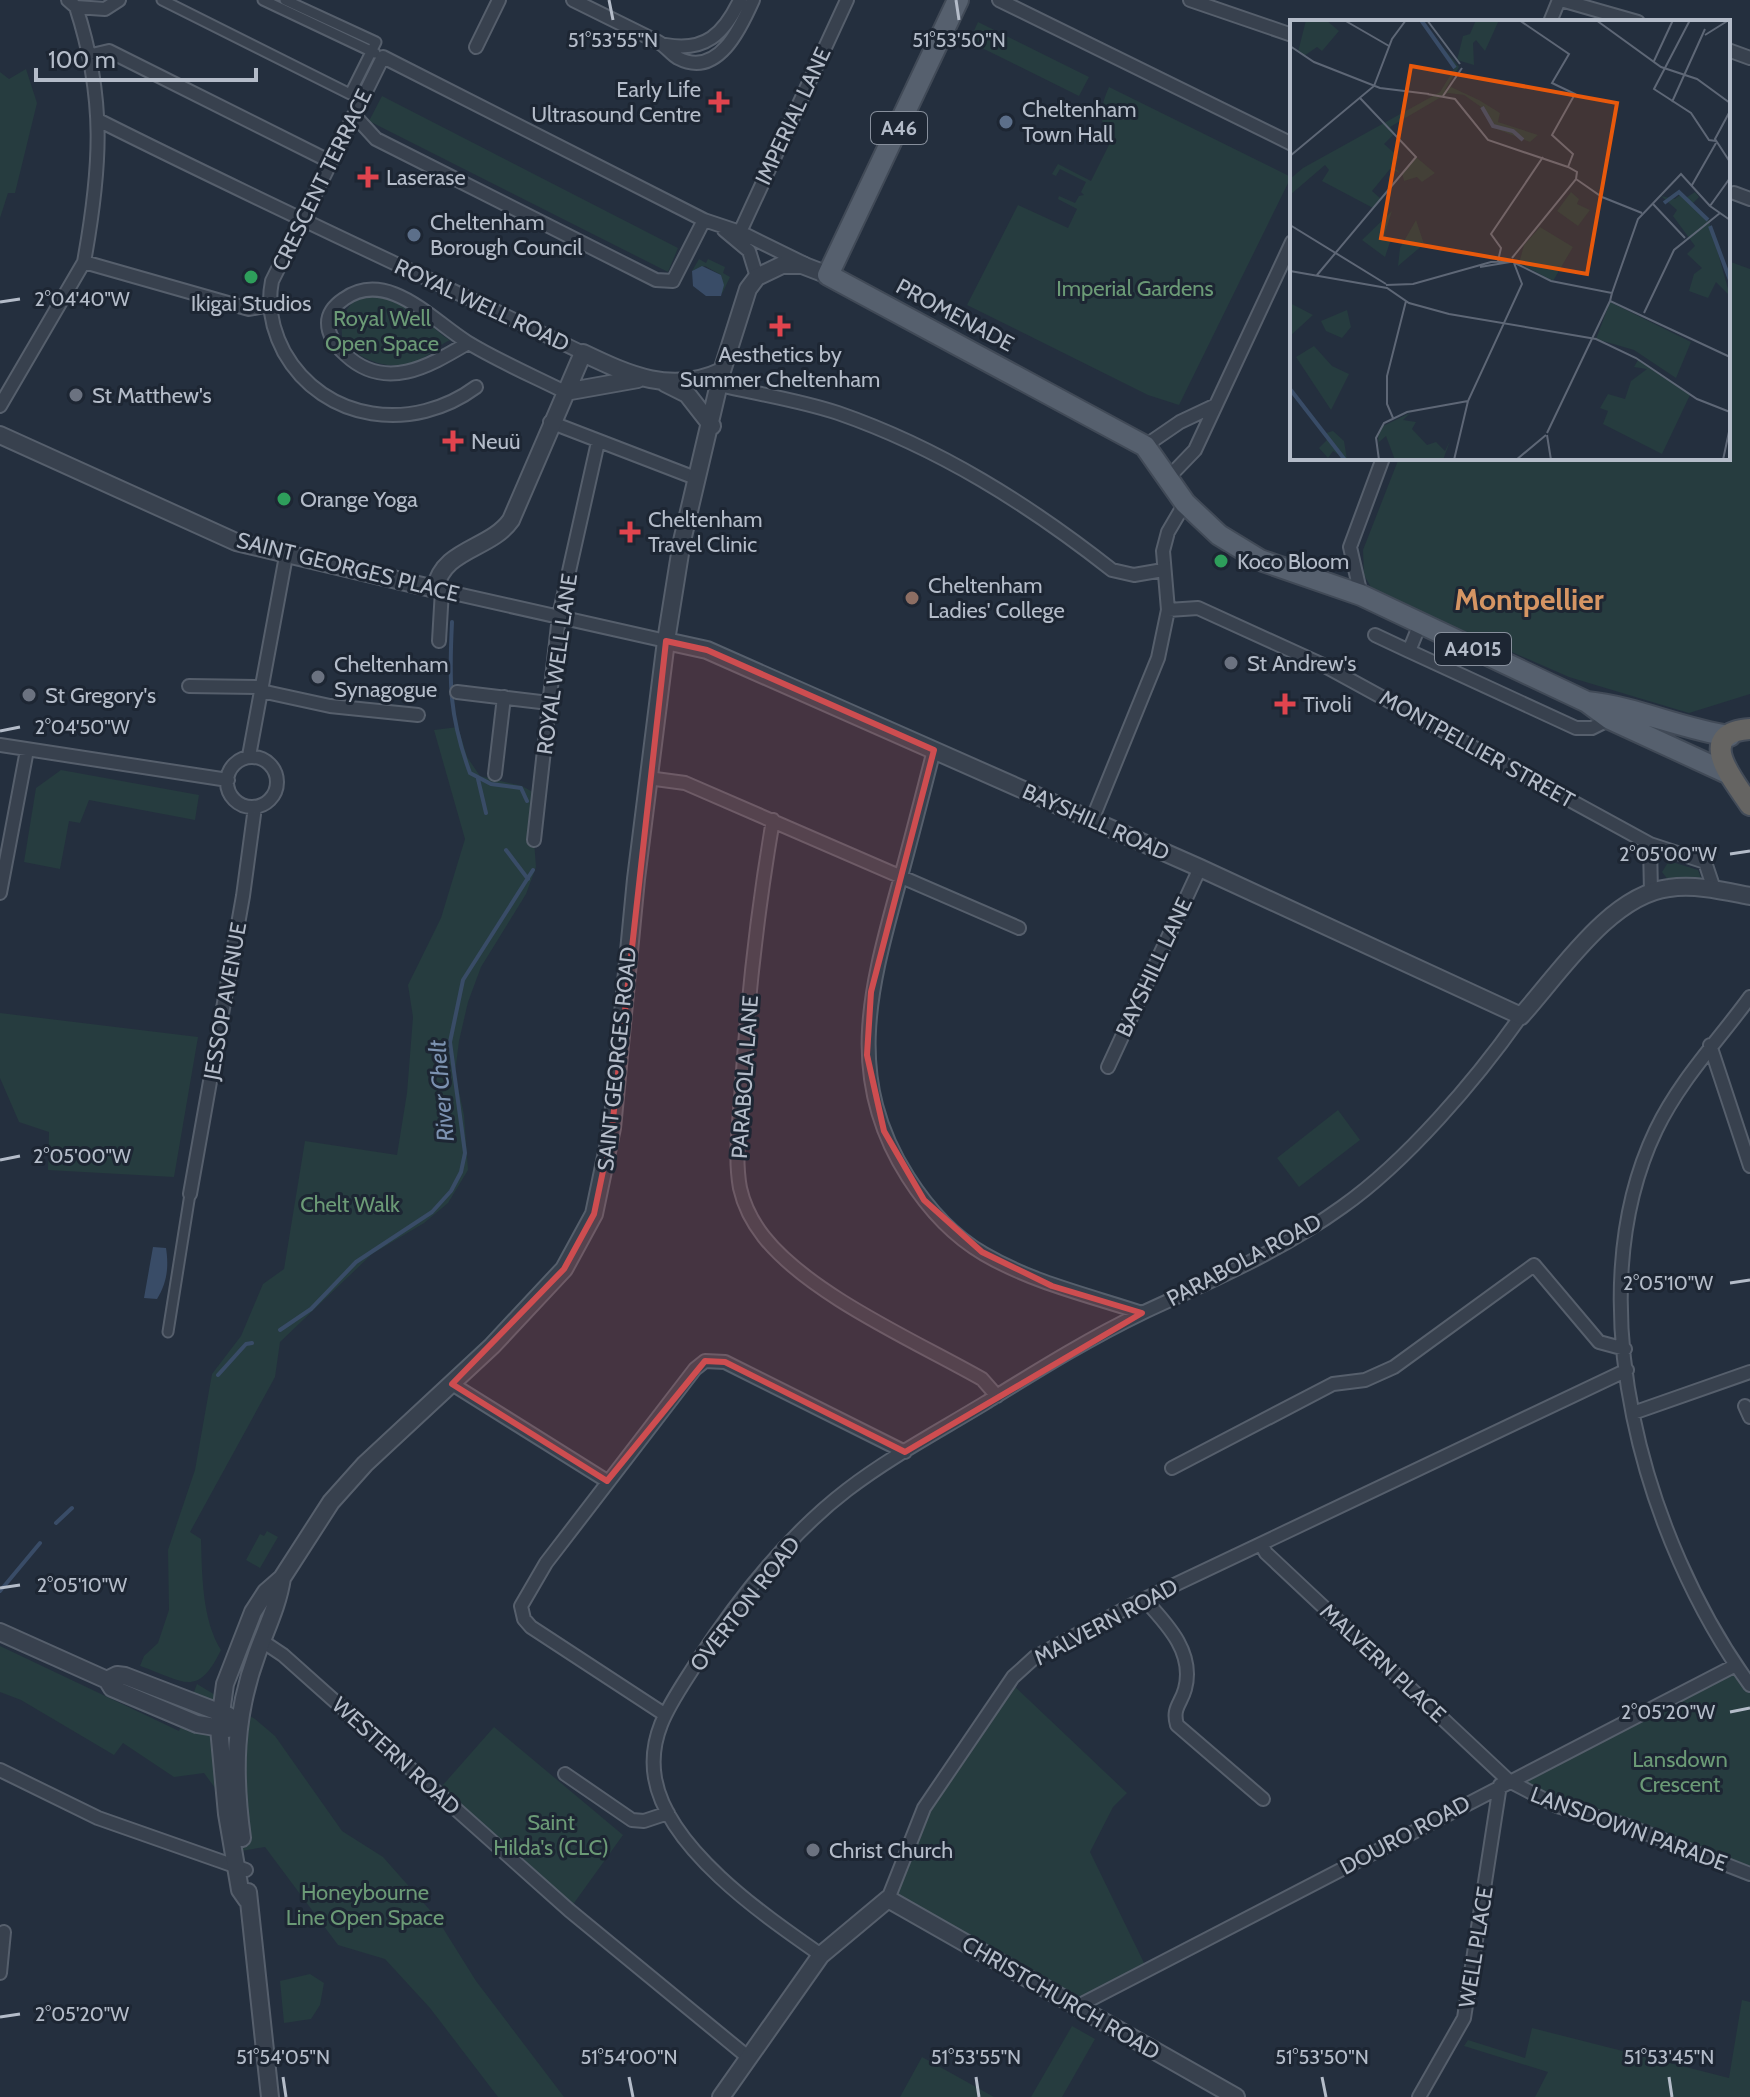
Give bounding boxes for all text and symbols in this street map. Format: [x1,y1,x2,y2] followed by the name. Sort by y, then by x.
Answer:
[1290,20,1730,460] inset map
[568,28,658,52] text: 51°53'55"N
[912,28,1006,52] text: 51°53'50"N
[36,32,256,82] scale bar
[749,43,837,189] street label: IMPERIAL LANE
[48,45,116,74] text: 100 m
[531,76,701,128] place label: Early Life Ultrasound Centre
[266,85,378,275] street label: CRESCENT TERRACE
[708,91,730,113] marker: Early Life Ultrasound Centre
[1022,96,1137,148] place label: Cheltenham Town Hall
[871,112,927,144] road number: A46
[997,113,1015,131] marker: Cheltenham Town Hall
[386,164,466,191] place label: Laserase
[357,166,379,188] marker: Laserase
[430,209,583,261] place label: Cheltenham Borough Council
[405,226,423,244] marker: Cheltenham Borough Council
[390,253,574,357] street label: ROYAL WELL ROAD
[242,268,260,286] marker: Ikigai Studios
[891,273,1019,357] street label: PROMENADE
[1056,275,1214,302] park label: Imperial Gardens
[34,287,130,311] text: 2°04'40"W
[191,290,311,317] place label: Ikigai Studios
[325,305,439,357] park label: Royal Well Open Space
[769,315,791,337] marker: Aesthetics by Summer Cheltenham
[680,341,880,393] place label: Aesthetics by Summer Cheltenham
[92,382,212,409] place label: St Matthew's
[67,386,85,404] marker: St Matthew's
[471,428,521,455] place label: Neuü
[442,430,464,452] marker: Neuü
[300,486,418,513] place label: Orange Yoga
[275,490,293,508] marker: Orange Yoga
[648,506,763,558] place label: Cheltenham Travel Clinic
[619,521,641,543] marker: Cheltenham Travel Clinic
[234,526,462,608] street label: SAINT GEORGES PLACE
[1237,548,1349,575] place label: Koco Bloom
[1212,552,1230,570] marker: Koco Bloom
[531,572,583,756] street label: ROYAL WELL LANE
[928,572,1065,624] place label: Cheltenham Ladies' College
[1454,581,1604,618] district label: Montpellier
[903,589,921,607] marker: Cheltenham Ladies' College
[1435,633,1511,665] road number: A4015
[1247,650,1356,677] place label: St Andrew's
[334,651,449,703] place label: Cheltenham Synagogue
[1222,654,1240,672] marker: St Andrew's
[309,668,327,686] marker: Cheltenham Synagogue
[45,682,156,709] place label: St Gregory's
[1375,684,1579,814] street label: MONTPELLIER STREET
[20,686,38,704] marker: St Gregory's
[1303,691,1352,718] place label: Tivoli
[1274,693,1296,715] marker: Tivoli
[34,715,130,739] text: 2°04'50"W
[1018,777,1174,867] street label: BAYSHILL ROAD
[1619,842,1717,866] text: 2°05'00"W
[1110,893,1198,1041] street label: BAYSHILL LANE
[198,920,252,1083] street label: JESSOP AVENUE
[592,946,642,1172] street label: SAINT GEORGES ROAD
[726,994,764,1160] street label: PARABOLA LANE
[422,1038,460,1143] water label: River Chelt
[33,1144,131,1168] text: 2°05'00"W
[300,1191,400,1218] park label: Chelt Walk
[1162,1208,1326,1312] street label: PARABOLA ROAD
[1623,1271,1713,1295] text: 2°05'10"W
[684,1531,806,1677] street label: OVERTON ROAD
[37,1573,127,1597] text: 2°05'10"W
[1029,1573,1183,1671] street label: MALVERN ROAD
[1314,1598,1452,1728] street label: MALVERN PLACE
[326,1691,466,1821] street label: WESTERN ROAD
[1621,1700,1715,1724] text: 2°05'20"W
[1632,1746,1728,1798] park label: Lansdown Crescent
[1527,1781,1731,1877] street label: LANSDOWN PARADE
[1335,1789,1475,1881] street label: DOURO ROAD
[493,1809,609,1861] park label: Saint Hilda's (CLC)
[829,1837,953,1864] place label: Christ Church
[804,1841,822,1859] marker: Christ Church
[286,1879,444,1931] park label: Honeybourne Line Open Space
[1453,1884,1499,2010] street label: WELL PLACE
[957,1930,1165,2066] street label: CHRISTCHURCH ROAD
[35,2002,129,2026] text: 2°05'20"W
[236,2045,330,2069] text: 51°54'05"N
[580,2045,678,2069] text: 51°54'00"N
[931,2045,1021,2069] text: 51°53'55"N
[1275,2045,1369,2069] text: 51°53'50"N
[1624,2045,1714,2069] text: 51°53'45"N

